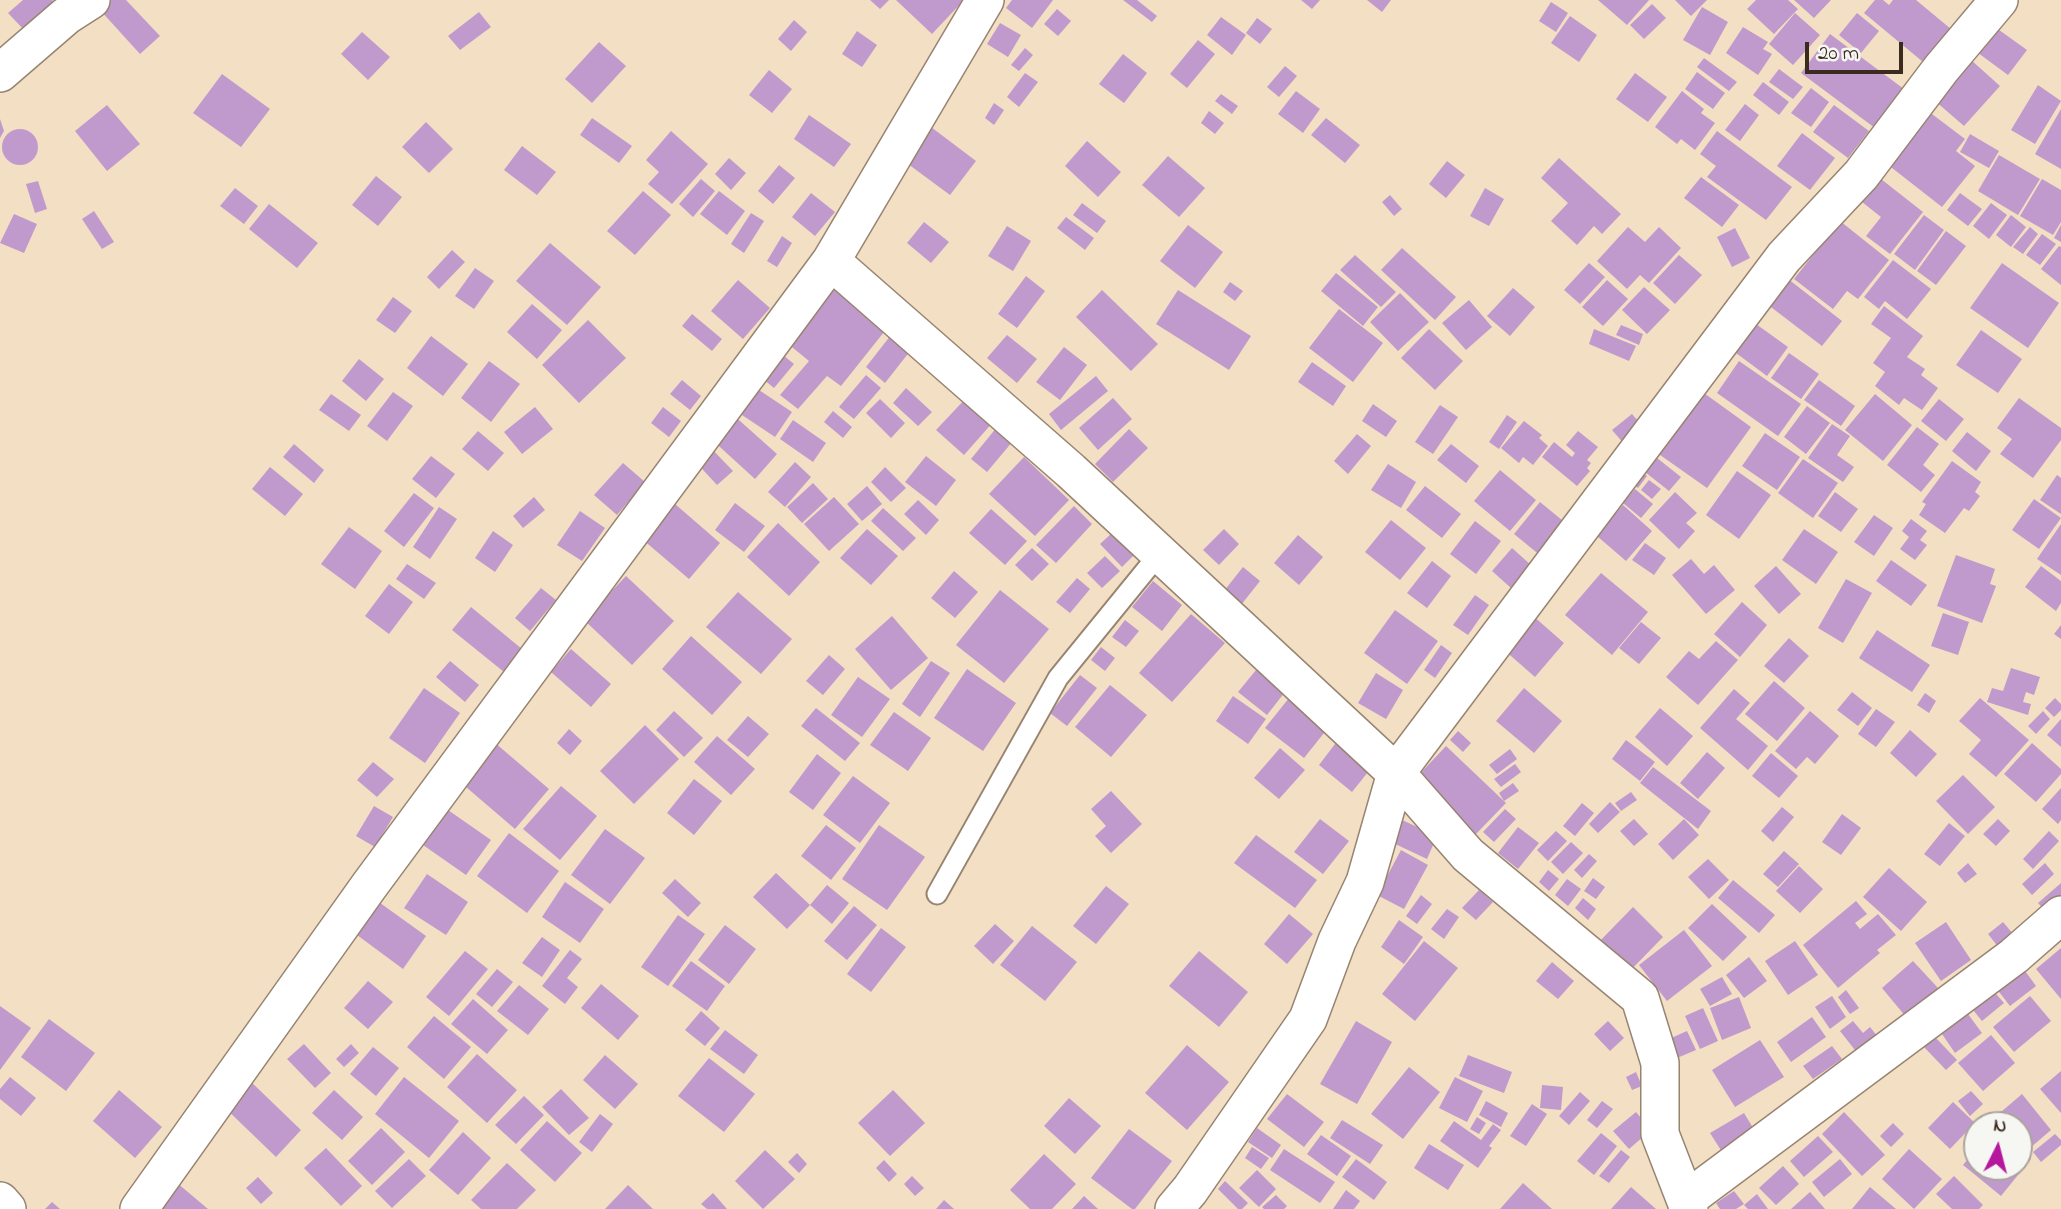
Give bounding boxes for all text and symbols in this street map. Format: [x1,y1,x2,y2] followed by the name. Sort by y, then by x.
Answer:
[1809,28,1907,72] scale bar
[1818,39,1859,69] text: 20 m
[1963,1111,2033,1181] north arrow
[1992,1113,2008,1141] text: N

